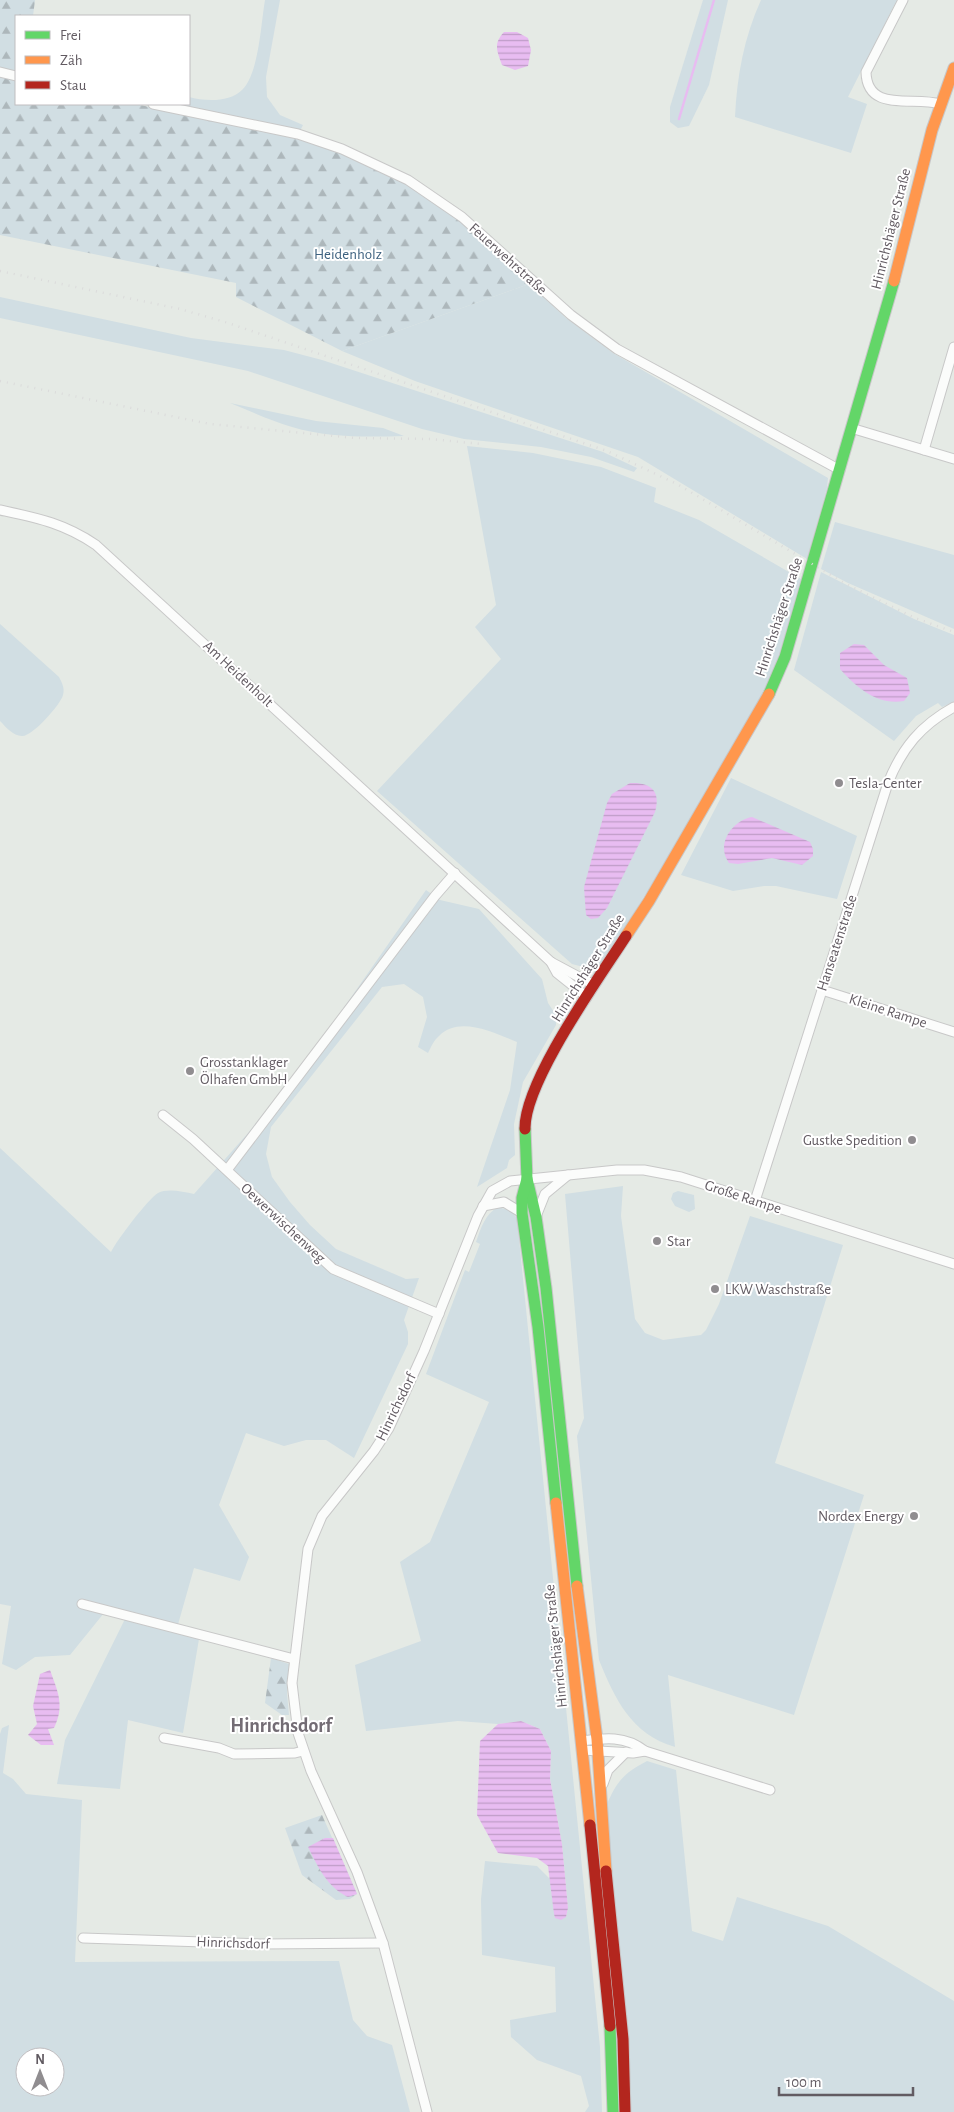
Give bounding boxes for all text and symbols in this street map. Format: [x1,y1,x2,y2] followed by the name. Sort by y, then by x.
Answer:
[15,15,190,105] legend
[60,28,81,43] text: Frei
[60,53,83,68] text: Zäh
[60,78,87,93] text: Stau
[869,167,913,291] street label: Hinrichshäger Straße
[466,220,550,298] street label: Feuerwehrstraße
[314,247,382,262] park label: Heidenholz
[753,556,805,678] street label: Hinrichshäger Straße
[200,638,276,710] street label: Am Heidenholt
[849,776,922,791] place label: Tesla-Center
[833,777,845,789] marker: Tesla-Center
[814,893,860,993] street label: Hanseatenstraße
[549,911,627,1025] street label: Hinrichshäger Straße
[847,991,929,1031] street label: Kleine Rampe
[200,1055,288,1087] place label: Grosstanklager Ölhafen GmbH
[184,1065,196,1077] marker: Grosstanklager Ölhafen GmbH
[803,1133,902,1148] place label: Gustke Spedition
[906,1134,918,1146] marker: Gustke Spedition
[703,1178,783,1216] street label: Große Rampe
[238,1180,329,1266] street label: Oewerwischenweg
[667,1234,691,1249] place label: Star
[651,1235,663,1247] marker: Star
[725,1282,831,1297] place label: LKW Waschstraße
[709,1283,721,1295] marker: LKW Waschstraße
[373,1369,419,1443] street label: Hinrichsdorf
[818,1509,905,1524] place label: Nordex Energy
[908,1510,920,1522] marker: Nordex Energy
[542,1583,570,1708] street label: Hinrichshäger Straße
[230,1716,333,1736] district label: Hinrichsdorf
[196,1934,271,1952] street label: Hinrichsdorf
[15,2047,65,2097] north arrow
[35,2053,45,2067] text: N
[779,2064,913,2096] scale bar
[786,2075,821,2090] text: 100 m

